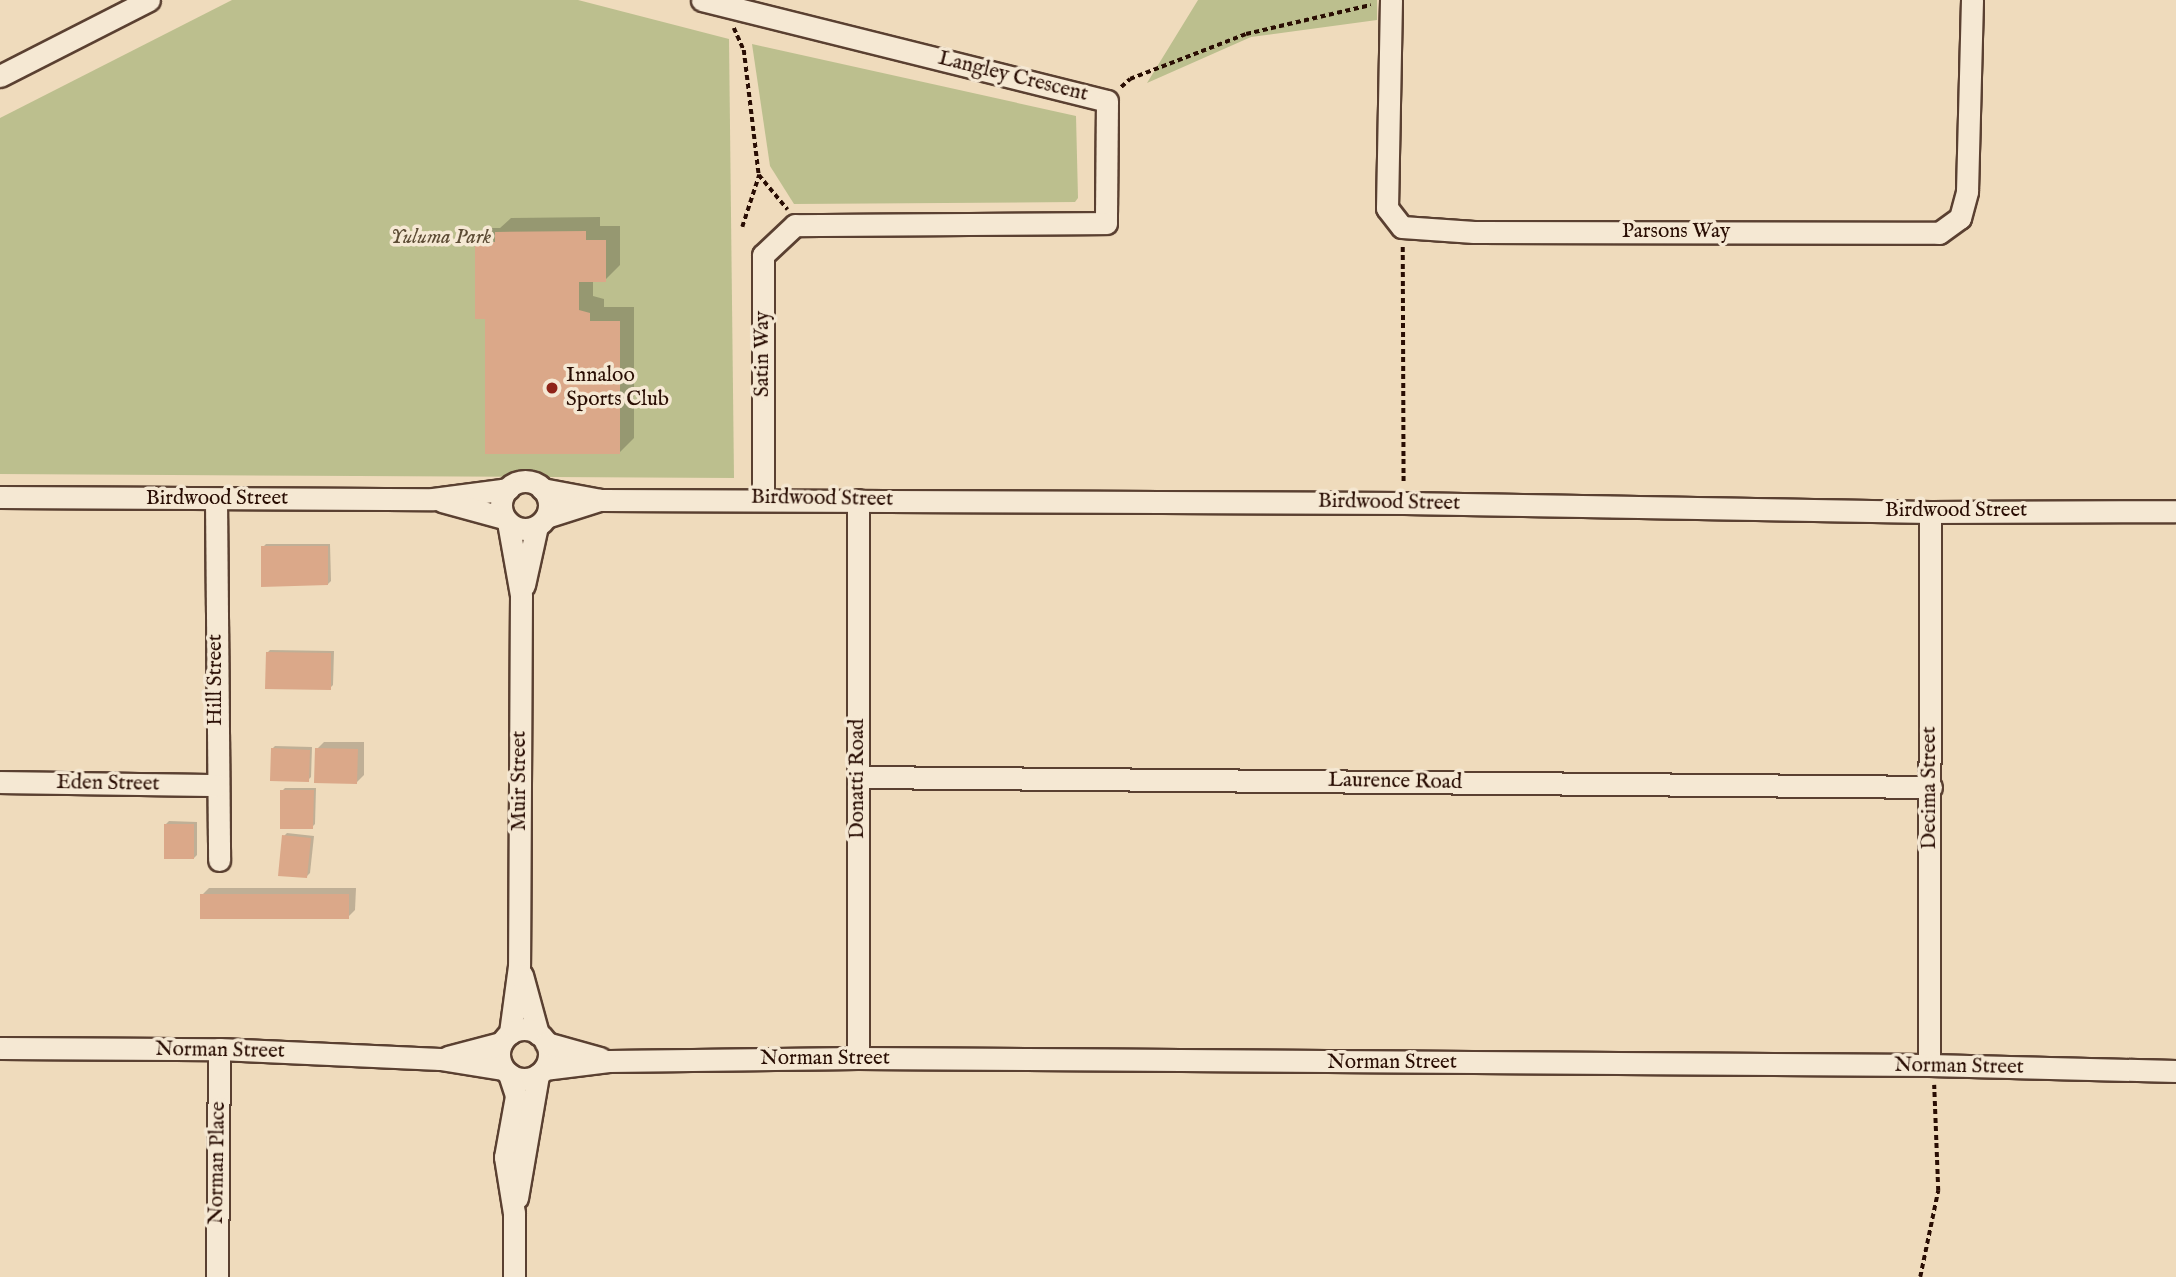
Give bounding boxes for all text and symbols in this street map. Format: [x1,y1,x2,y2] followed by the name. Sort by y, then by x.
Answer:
[936,46,1090,108] street label: Langley Crescent
[1622,219,1730,245] street label: Parsons Way
[391,225,491,251] park label: Yuluma Park
[750,311,776,397] street label: Satin Way
[566,363,669,413] place label: Innaloo Sports Club
[544,380,560,396] marker: Innaloo Sports Club
[751,485,893,513] street label: Birdwood Street
[146,486,288,512] street label: Birdwood Street
[1318,489,1460,517] street label: Birdwood Street
[1885,498,2027,524] street label: Birdwood Street
[203,634,229,726] street label: Hill Street
[845,719,871,839] street label: Donatti Road
[1917,726,1943,850] street label: Decima Street
[507,731,533,831] street label: Muir Street
[1328,768,1462,796] street label: Laurence Road
[56,771,160,797] street label: Eden Street
[155,1037,285,1065] street label: Norman Street
[760,1046,890,1072] street label: Norman Street
[1327,1050,1457,1076] street label: Norman Street
[1894,1053,2024,1081] street label: Norman Street
[204,1101,232,1225] street label: Norman Place

